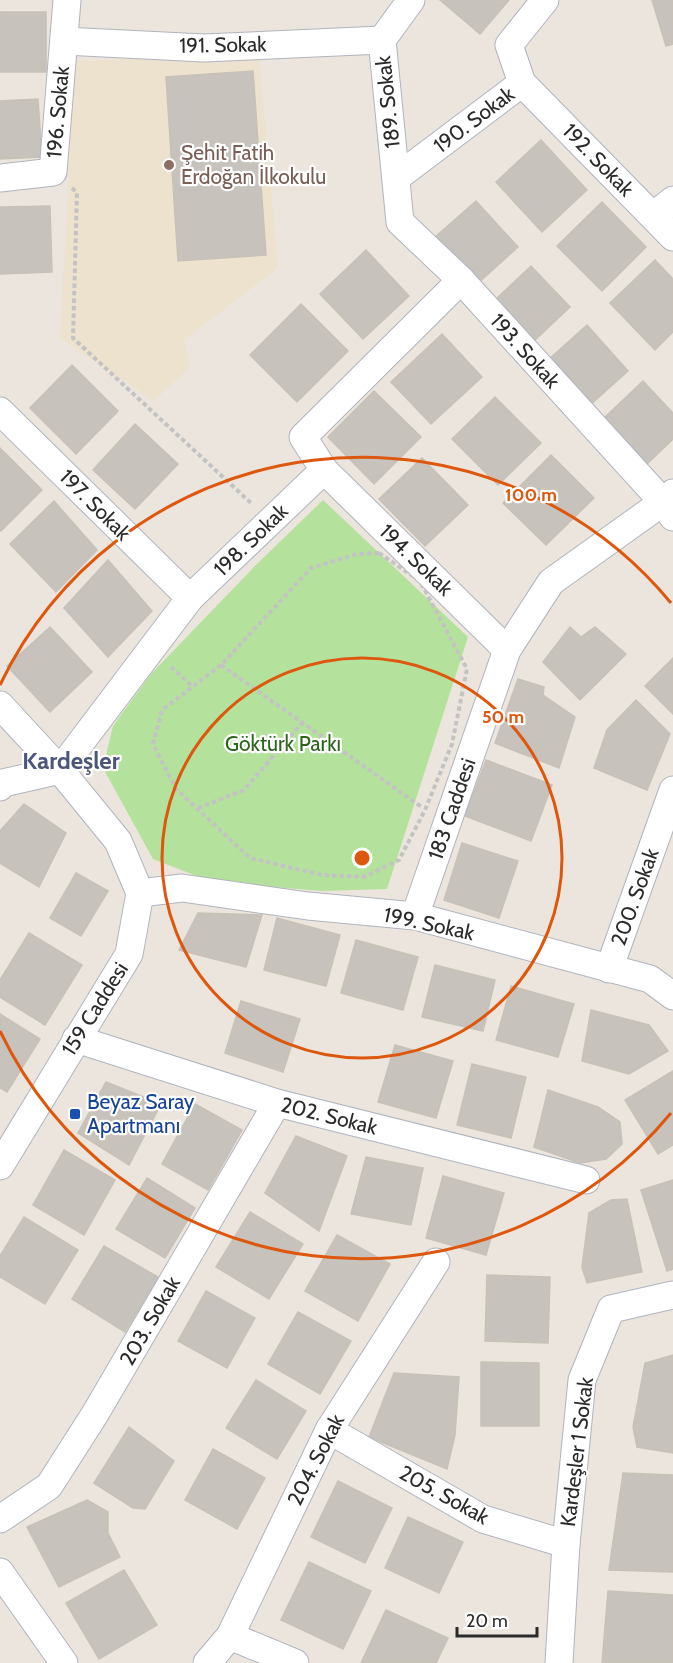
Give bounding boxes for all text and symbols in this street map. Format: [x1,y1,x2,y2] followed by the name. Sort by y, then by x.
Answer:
[179,31,267,58] street label: 191. Sokak
[370,54,405,149] street label: 189. Sokak
[41,64,74,159] street label: 196. Sokak
[428,81,520,158] street label: 190. Sokak
[558,118,640,202] street label: 192. Sokak
[181,140,326,189] place label: Şehit Fatih Erdoğan İlkokulu
[162,158,176,172] marker: Şehit Fatih Erdoğan İlkokulu
[485,308,566,394] street label: 193. Sokak
[55,464,137,546] street label: 197. Sokak
[505,484,557,506] text: 100 m
[208,498,293,581] street label: 198. Sokak
[374,519,459,601] street label: 194. Sokak
[482,706,524,728] text: 50 m
[225,731,341,756] park label: Göktürk Parkı
[22,746,120,775] district label: Kardeşler
[422,755,481,863] street label: 183 Caddesi
[605,844,664,949] street label: 200. Sokak
[352,848,372,868] centre of rings
[382,902,477,945] street label: 199. Sokak
[56,958,133,1060] street label: 159 Caddesi
[87,1089,195,1138] place label: Beyaz Saray Apartmanı
[278,1091,380,1140] street label: 202. Sokak
[68,1107,82,1121] marker: Beyaz Saray Apartmanı
[114,1271,185,1370] street label: 203. Sokak
[555,1375,598,1528] street label: Kardeşler 1 Sokak
[282,1409,349,1510] street label: 204. Sokak
[395,1460,494,1530] street label: 205. Sokak
[457,1600,536,1638] scale bar
[466,1610,508,1632] text: 20 m

